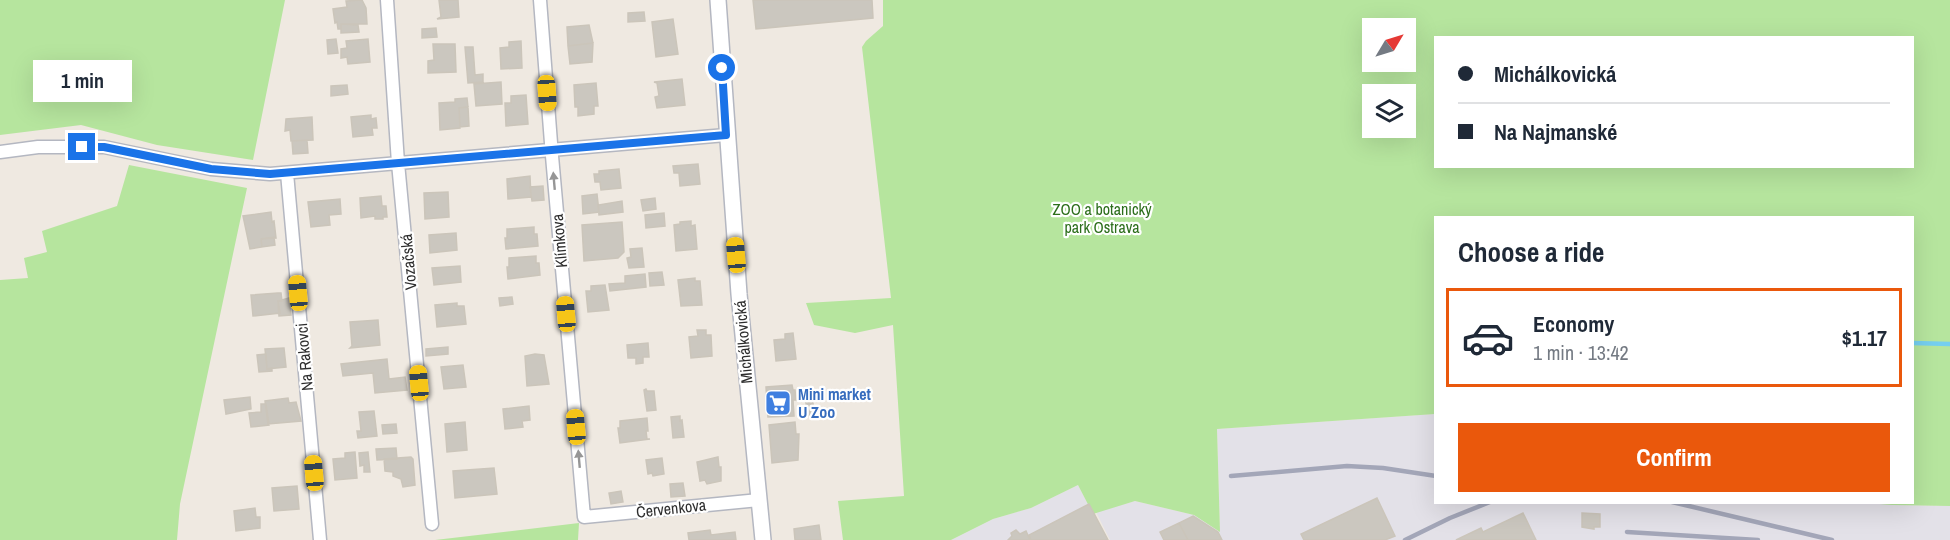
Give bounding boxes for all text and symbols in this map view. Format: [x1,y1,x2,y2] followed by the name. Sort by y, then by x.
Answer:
[1362,18,1416,72] north arrow
[1362,18,1416,138] map controls
[708,54,735,81] route start
[1494,59,1616,89] text: Michálkovická
[32,60,132,102] callout: 1 min
[61,67,104,94] text: 1 min
[537,74,557,112] car
[1362,84,1416,138] button: layers
[1494,117,1617,147] text: Na Najmanské
[68,133,95,160] route end
[549,172,559,191] one-way arrow
[1052,198,1152,238] park label: ZOO a botanický park Ostrava
[546,212,572,269] street label: Klímkova
[395,232,421,291] street label: Vozačská
[1458,234,1604,270] text: Choose a ride
[725,236,747,274] car
[287,274,309,312] car
[555,295,577,333] car
[728,299,758,384] street label: Michálkovická
[1533,309,1614,339] text: Economy
[1461,311,1515,365] icon: car
[290,322,318,392] street label: Na Rakovci
[1842,323,1887,353] text: $1.17
[1533,339,1629,366] text: 1 min · 13:42
[408,364,430,402] car
[798,383,872,423] place label: Mini market U Zoo
[763,388,793,418] supermarket icon: Mini market U Zoo
[565,408,587,446] car
[1458,423,1890,492] button: Confirm
[574,449,584,468] one-way arrow
[303,454,325,492] car
[635,493,708,523] street label: Červenkova

